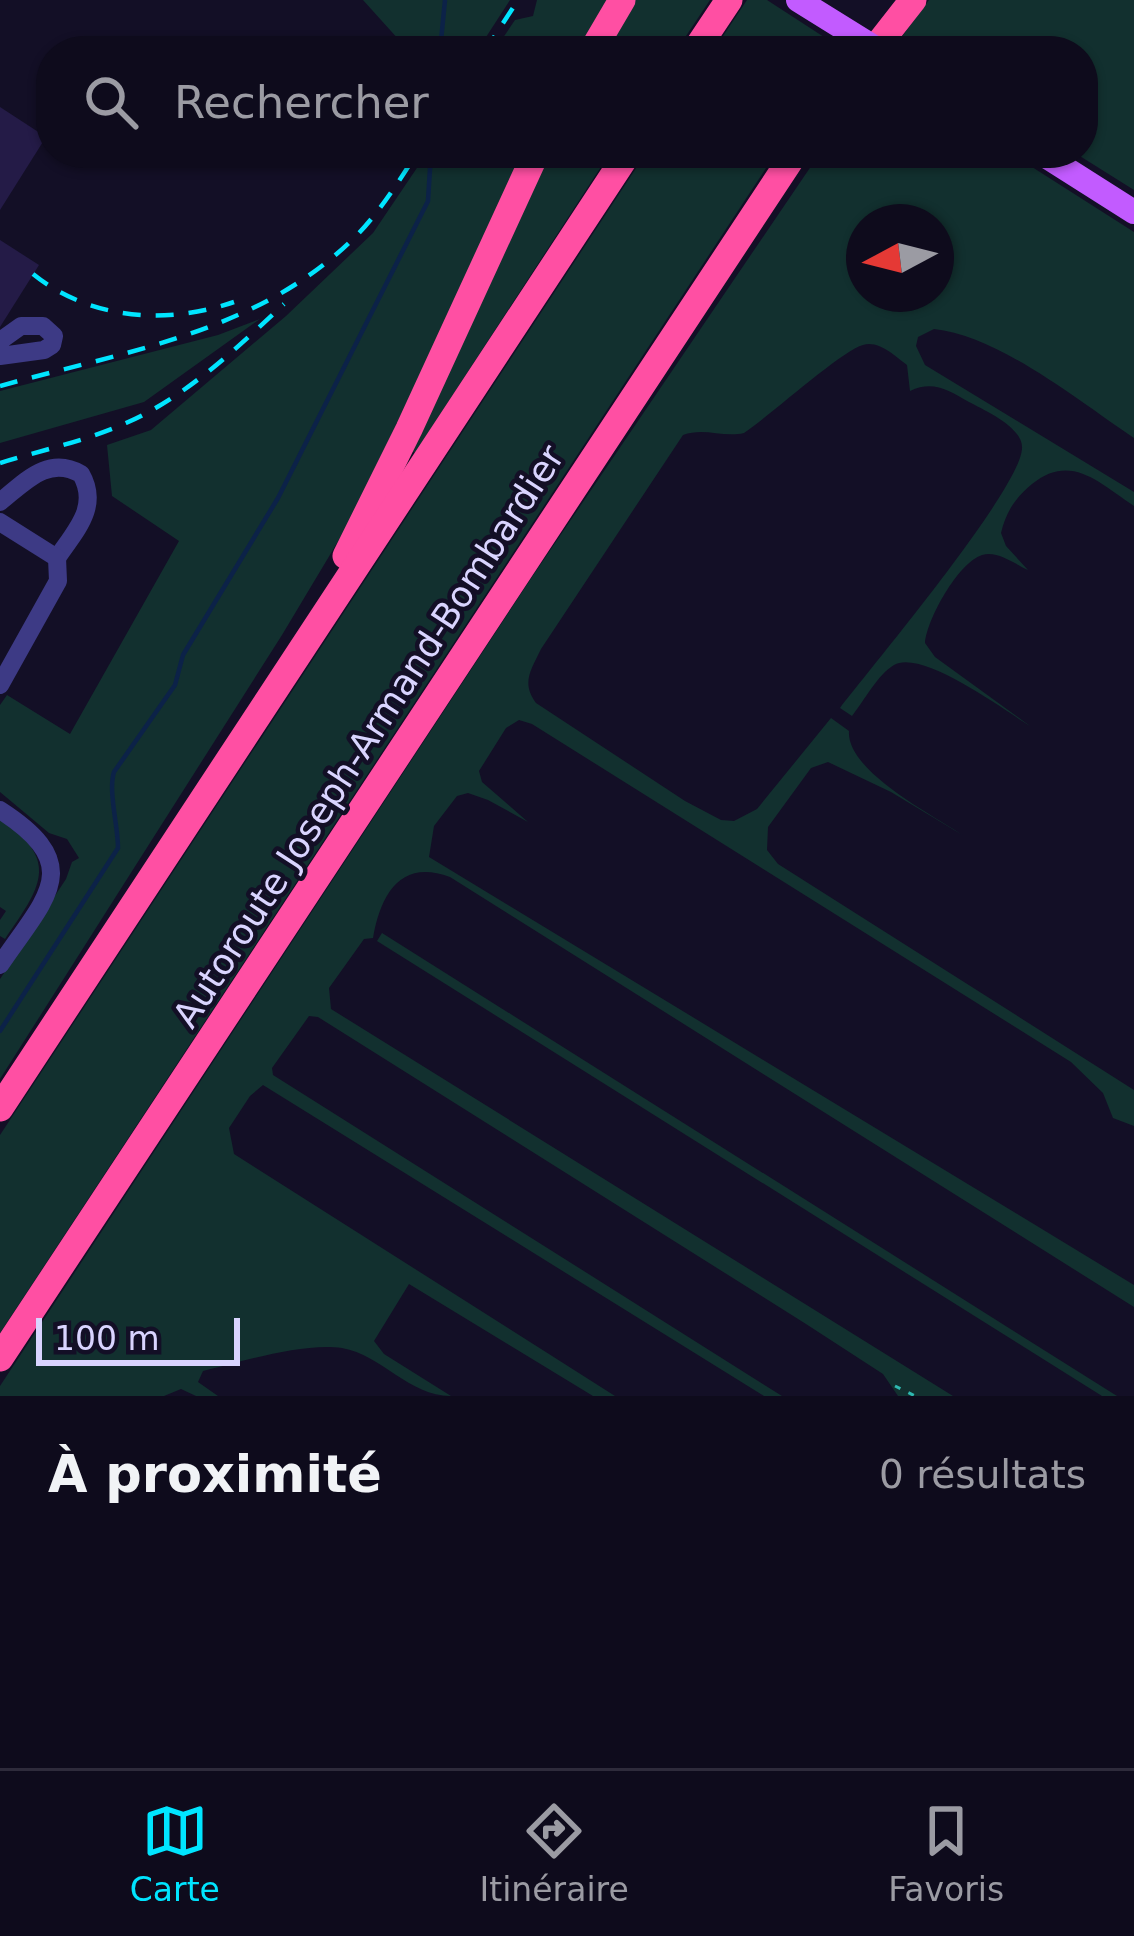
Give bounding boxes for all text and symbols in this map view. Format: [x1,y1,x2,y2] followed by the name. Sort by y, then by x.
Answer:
[36,36,1098,168] search box
[78,69,144,135] icon: search
[174,76,429,129] text: Rechercher
[846,204,954,312] north arrow
[165,437,572,1035] street label: Autoroute Joseph-Armand-Bombardier
[36,1312,240,1365] scale bar
[54,1319,160,1358] text: 100 m
[48,1445,382,1504] text: À proximité
[879,1452,1086,1497] text: 0 résultats
[130,1798,220,1909] tab: Carte
[480,1798,629,1909] tab: Itinéraire
[888,1798,1004,1909] tab: Favoris

